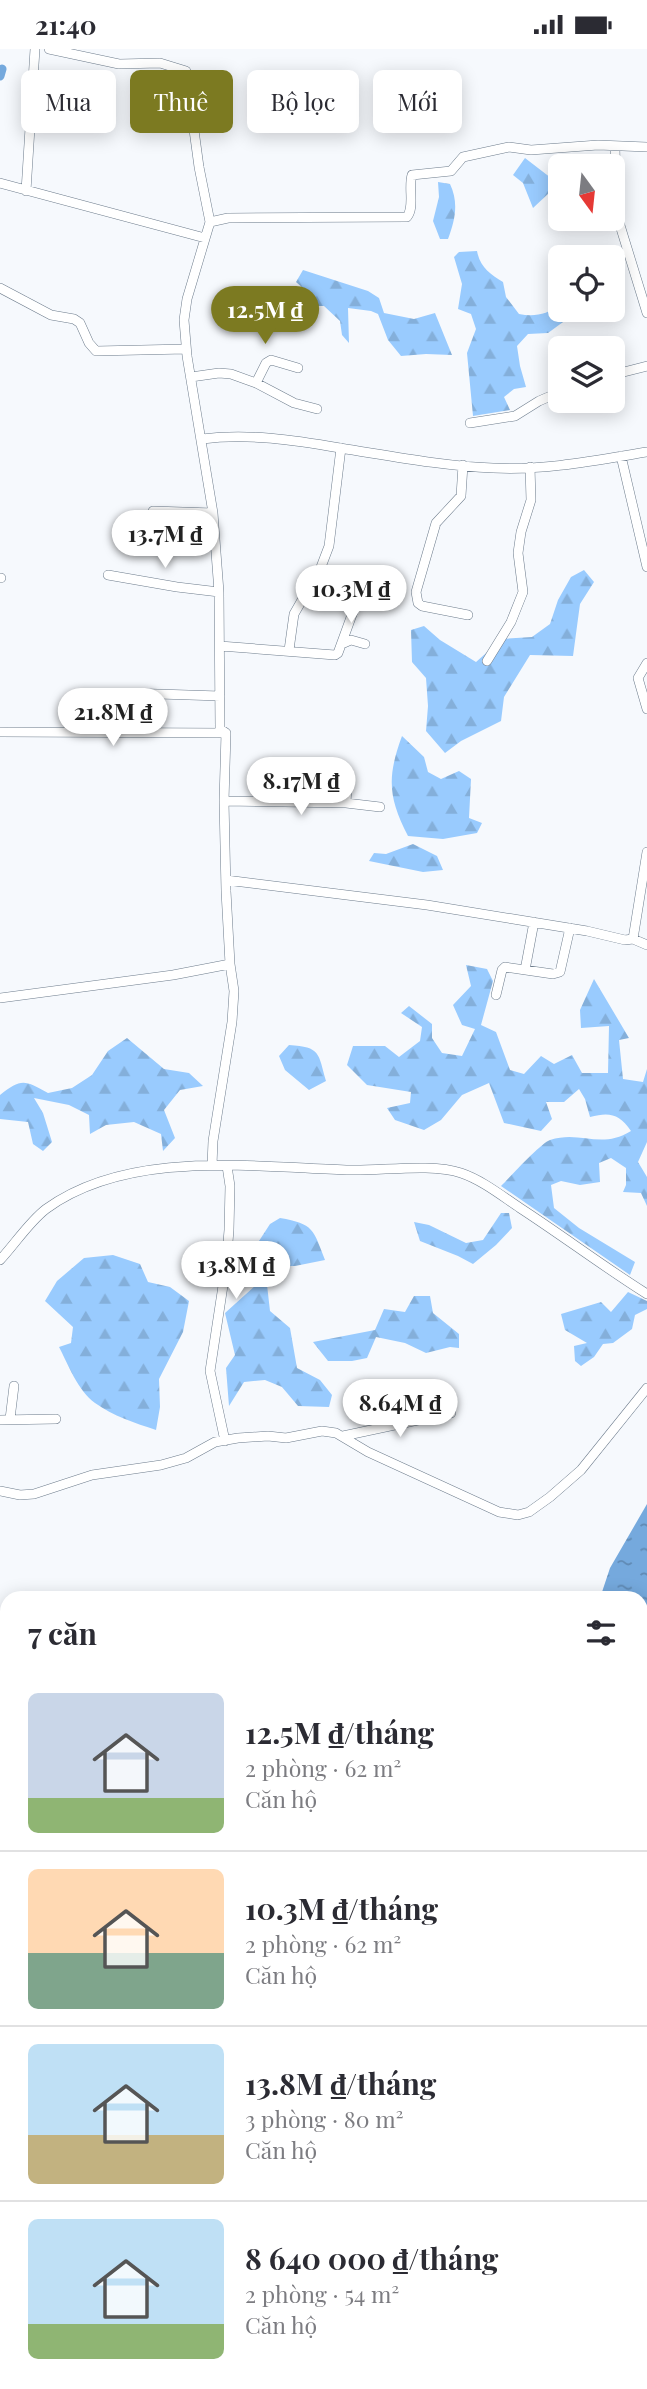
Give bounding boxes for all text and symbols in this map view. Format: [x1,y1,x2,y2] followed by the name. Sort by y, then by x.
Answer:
[35,7,97,42] text: 21:40
[21,70,116,133] chip: Mua
[130,70,233,133] chip: Thuê
[247,70,359,133] chip: Bộ lọc
[373,70,462,133] chip: Mới
[548,154,625,231] north arrow
[548,154,625,413] map controls
[548,245,625,322] button: locate
[200,287,330,346] pin: 12.5M ₫
[227,293,303,324] text: 12.5M ₫
[548,336,625,413] button: layers
[100,511,230,570] pin: 13.7M ₫
[128,517,202,548] text: 13.7M ₫
[286,565,416,625] pin: 10.3M ₫
[312,572,390,603] text: 10.3M ₫
[48,689,178,748] pin: 21.8M ₫
[74,695,152,726] text: 21.8M ₫
[236,757,366,817] pin: 8.17M ₫
[263,764,339,795] text: 8.17M ₫
[171,1241,301,1301] pin: 13.8M ₫
[197,1248,275,1279] text: 13.8M ₫
[335,1379,465,1439] pin: 8.64M ₫
[359,1386,441,1417] text: 8.64M ₫
[28,1613,97,1653] text: 7 căn
[582,1614,620,1652] icon: filters
[245,1712,434,1752] text: 12.5M ₫/tháng
[84,1721,168,1805] icon: home
[245,1752,401,1783] text: 2 phòng · 62 m²
[245,1783,317,1814] text: Căn hộ
[245,1888,438,1928] text: 10.3M ₫/tháng
[84,1897,168,1981] icon: home
[245,1928,401,1959] text: 2 phòng · 62 m²
[245,1959,317,1990] text: Căn hộ
[245,2063,436,2103] text: 13.8M ₫/tháng
[84,2072,168,2156] icon: home
[245,2103,403,2134] text: 3 phòng · 80 m²
[245,2134,317,2165] text: Căn hộ
[245,2238,498,2278] text: 8 640 000 ₫/tháng
[84,2247,168,2331] icon: home
[245,2278,399,2309] text: 2 phòng · 54 m²
[245,2309,317,2340] text: Căn hộ

